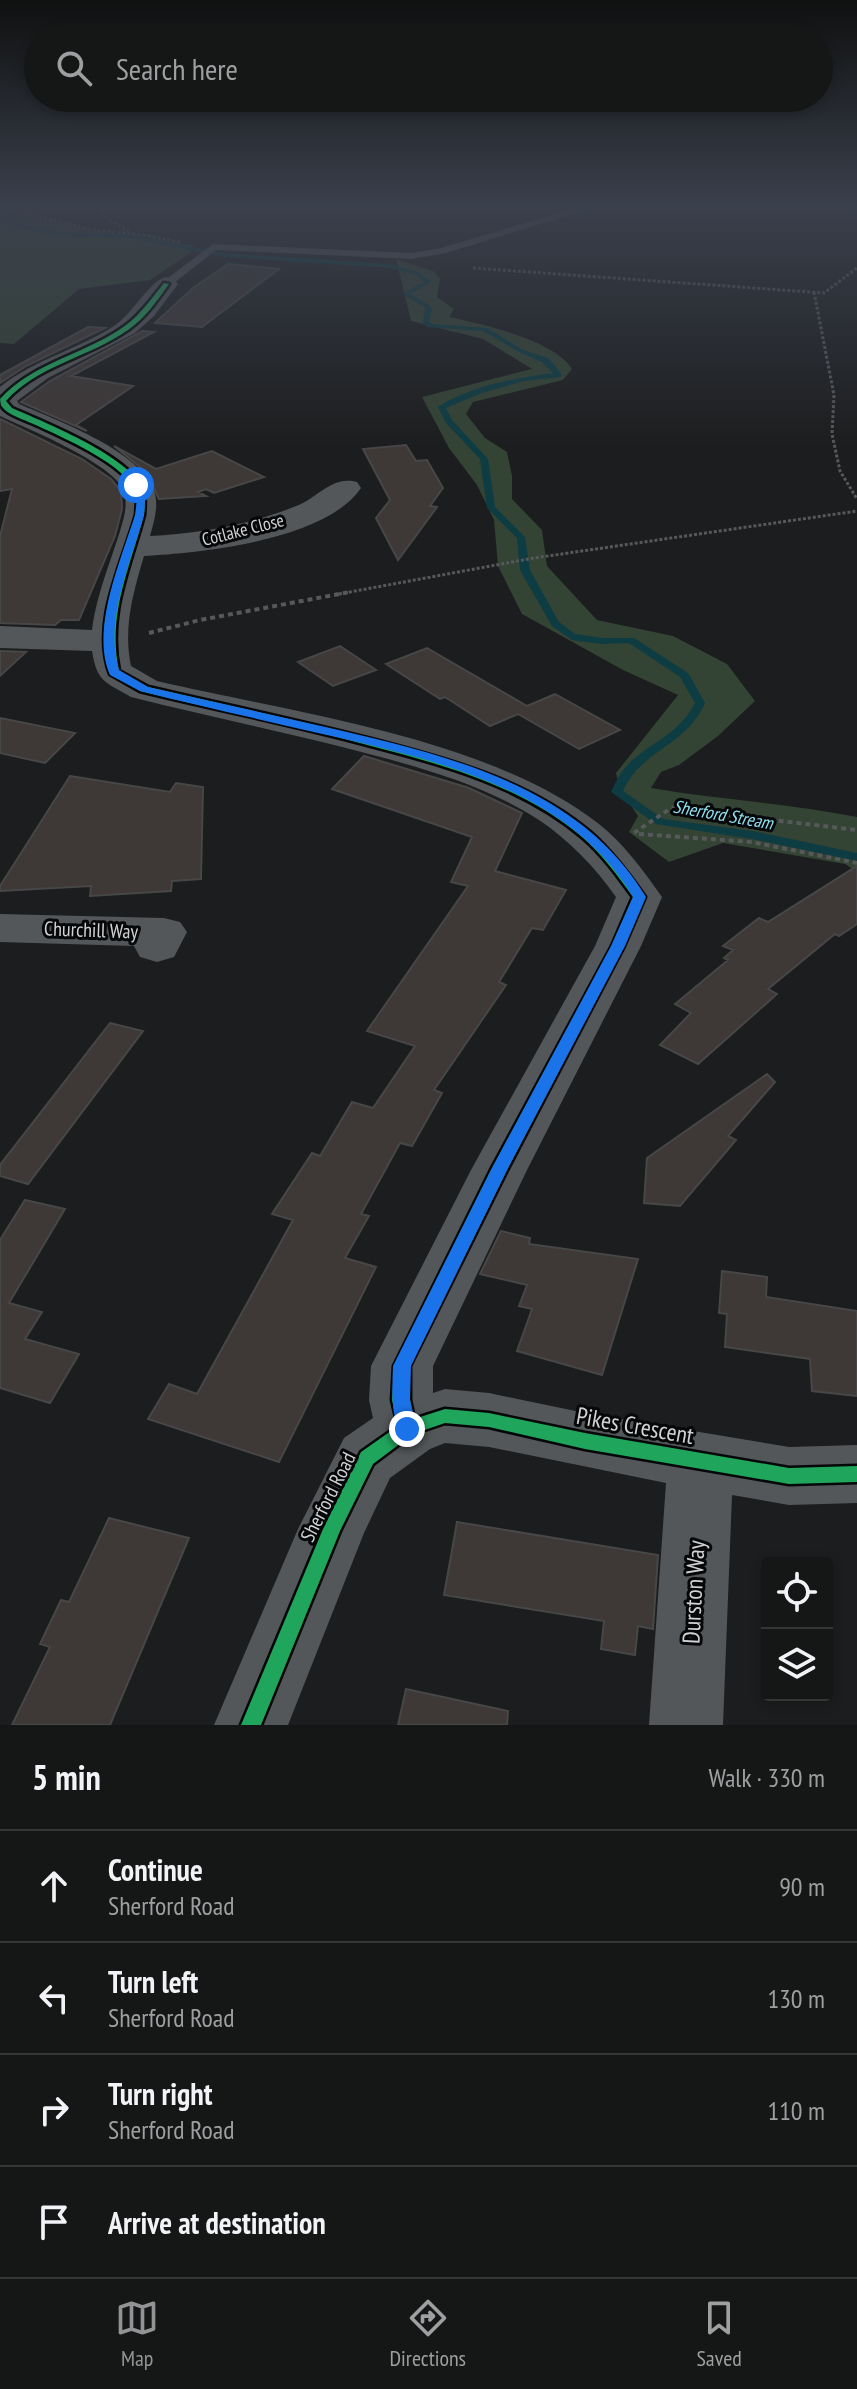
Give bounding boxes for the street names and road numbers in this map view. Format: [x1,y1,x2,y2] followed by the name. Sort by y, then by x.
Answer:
[200,508,286,551] street label: Cotlake Close
[44,915,139,945] street label: Churchill Way
[574,1400,697,1451] street label: Pikes Crescent
[294,1448,362,1546] street label: Sherford Road
[675,1539,712,1645] street label: Durston Way

